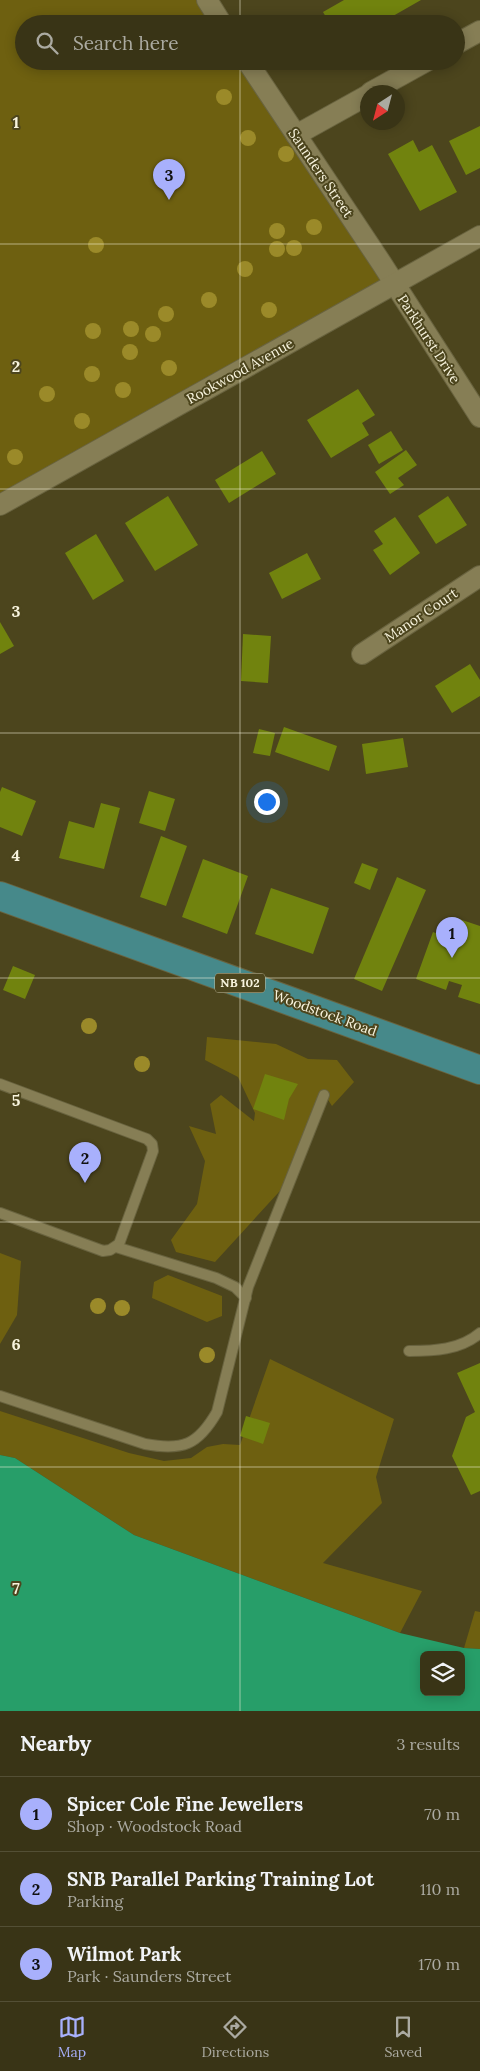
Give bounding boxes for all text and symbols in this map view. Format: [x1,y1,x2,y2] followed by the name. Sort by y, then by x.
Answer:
[15,15,465,70] search box
[33,29,61,57] icon: search
[73,31,179,55] text: Search here
[360,85,405,130] north arrow
[13,112,19,132] text: 1
[285,125,358,222] street label: Saunders Street
[153,159,185,200] pin: 3
[394,291,465,387] street label: Parkhurst Drive
[183,334,297,408] street label: Rookwood Avenue
[12,356,20,376] text: 2
[381,584,462,646] street label: Manor Court
[12,601,21,621] text: 3
[254,789,280,815] your location
[12,845,21,865] text: 4
[436,917,468,958] pin: 1
[215,974,265,992] road number: NB 102
[271,986,379,1040] street label: Woodstock Road
[12,1090,21,1110] text: 5
[69,1142,101,1183] pin: 2
[11,1334,21,1354] text: 6
[12,1578,20,1598] text: 7
[420,1651,465,1696] map controls
[420,1651,465,1696] button: layers
[20,1730,91,1757] text: Nearby
[396,1734,460,1754] text: 3 results
[67,1792,303,1816] text: Spicer Cole Fine Jewellers
[33,1804,39,1824] text: 1
[424,1804,460,1824] text: 70 m
[67,1816,242,1836] text: Shop · Woodstock Road
[67,1867,374,1891] text: SNB Parallel Parking Training Lot
[32,1879,40,1899] text: 2
[420,1879,460,1899] text: 110 m
[67,1891,123,1911] text: Parking
[67,1942,181,1966] text: Wilmot Park
[32,1954,40,1974] text: 3
[418,1954,460,1974] text: 170 m
[67,1966,231,1986] text: Park · Saunders Street
[58,2013,86,2061] tab: Map
[201,2013,269,2061] tab: Directions
[384,2013,422,2061] tab: Saved

